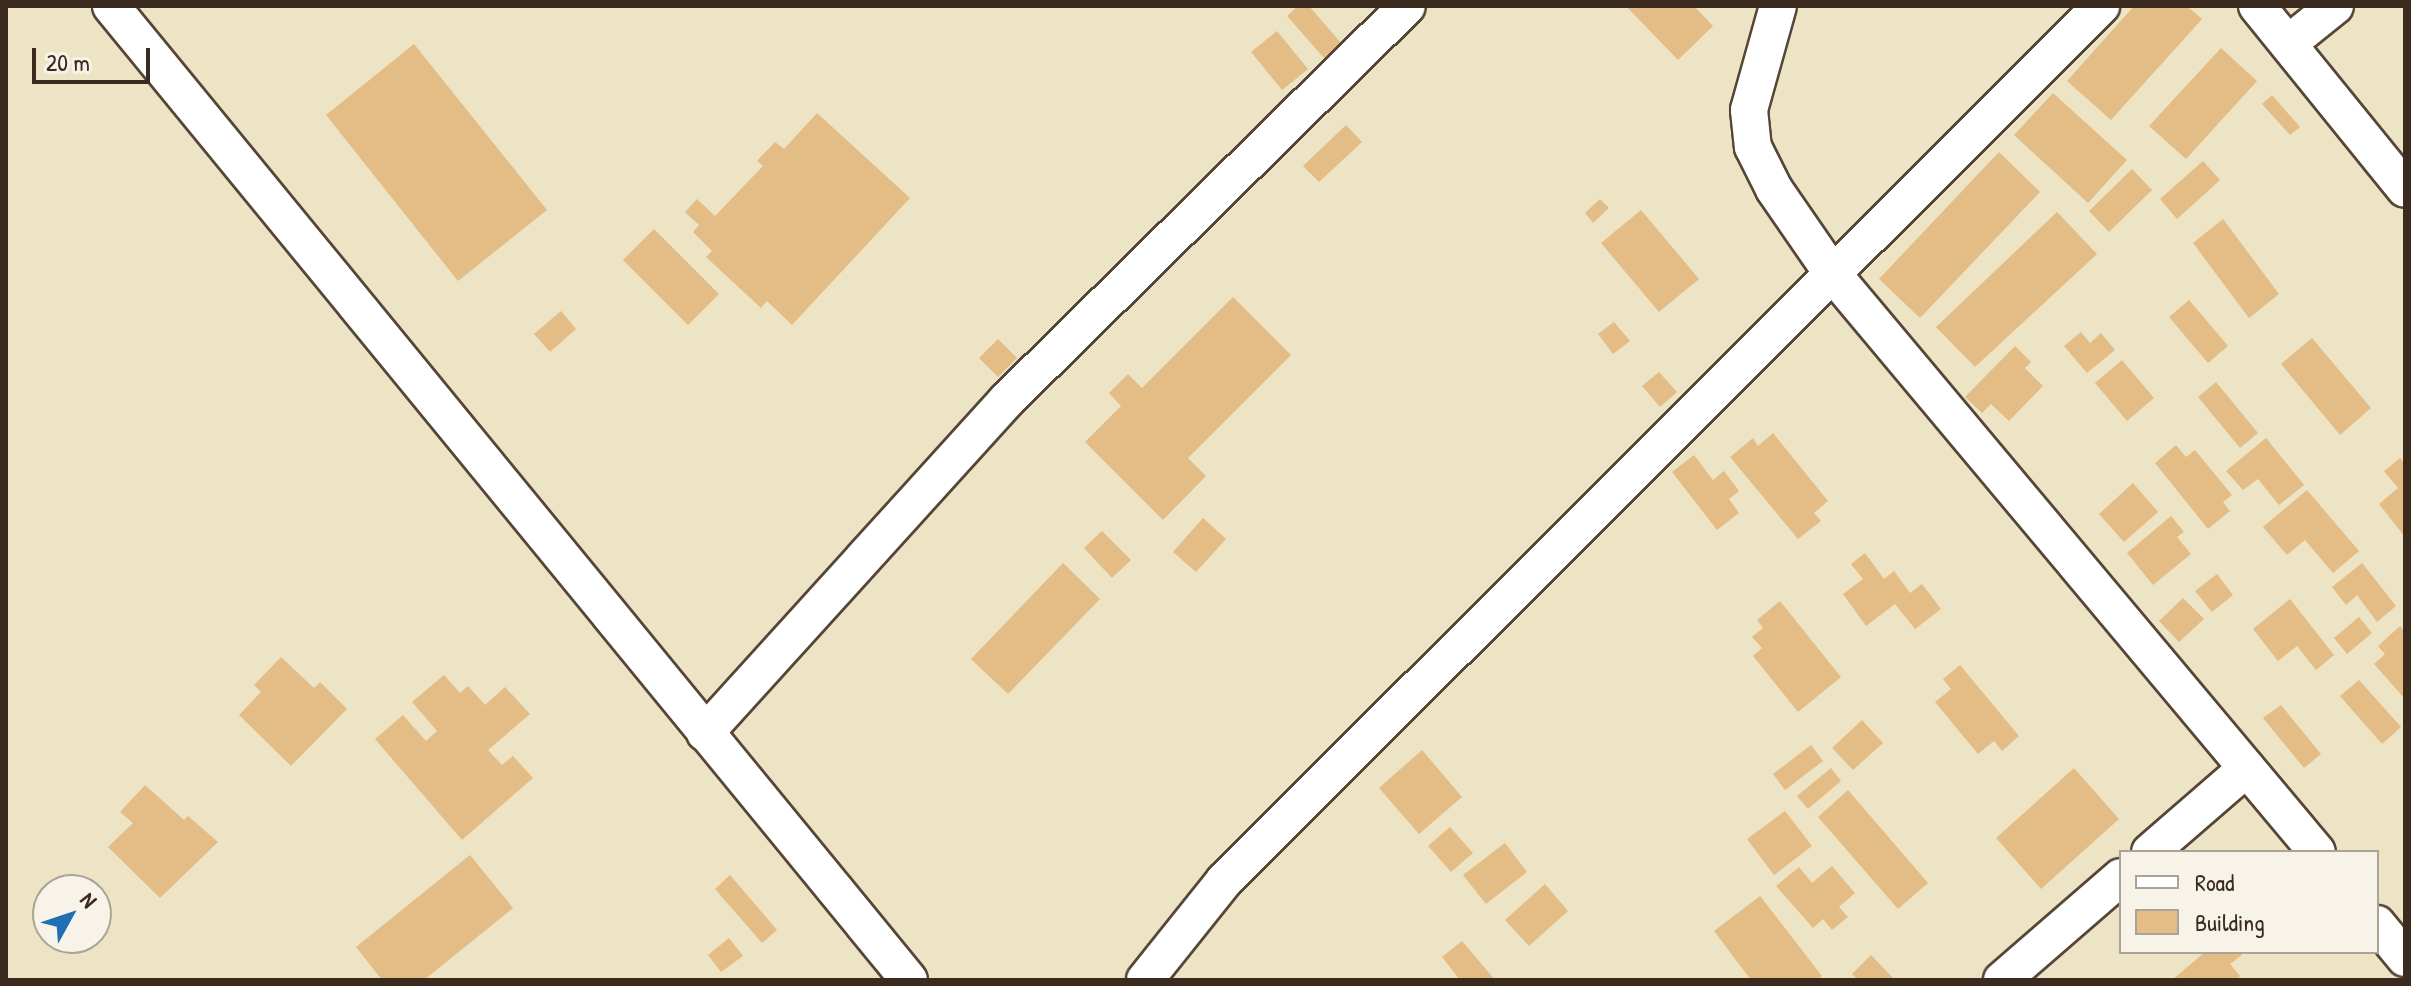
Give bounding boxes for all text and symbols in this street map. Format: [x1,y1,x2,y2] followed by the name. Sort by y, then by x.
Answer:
[36,32,154,82] scale bar
[46,46,90,78] text: 20 m
[2119,850,2379,954] legend
[2195,866,2234,898] text: Road
[32,874,112,954] north arrow
[74,886,104,914] text: N
[2195,906,2265,938] text: Building

